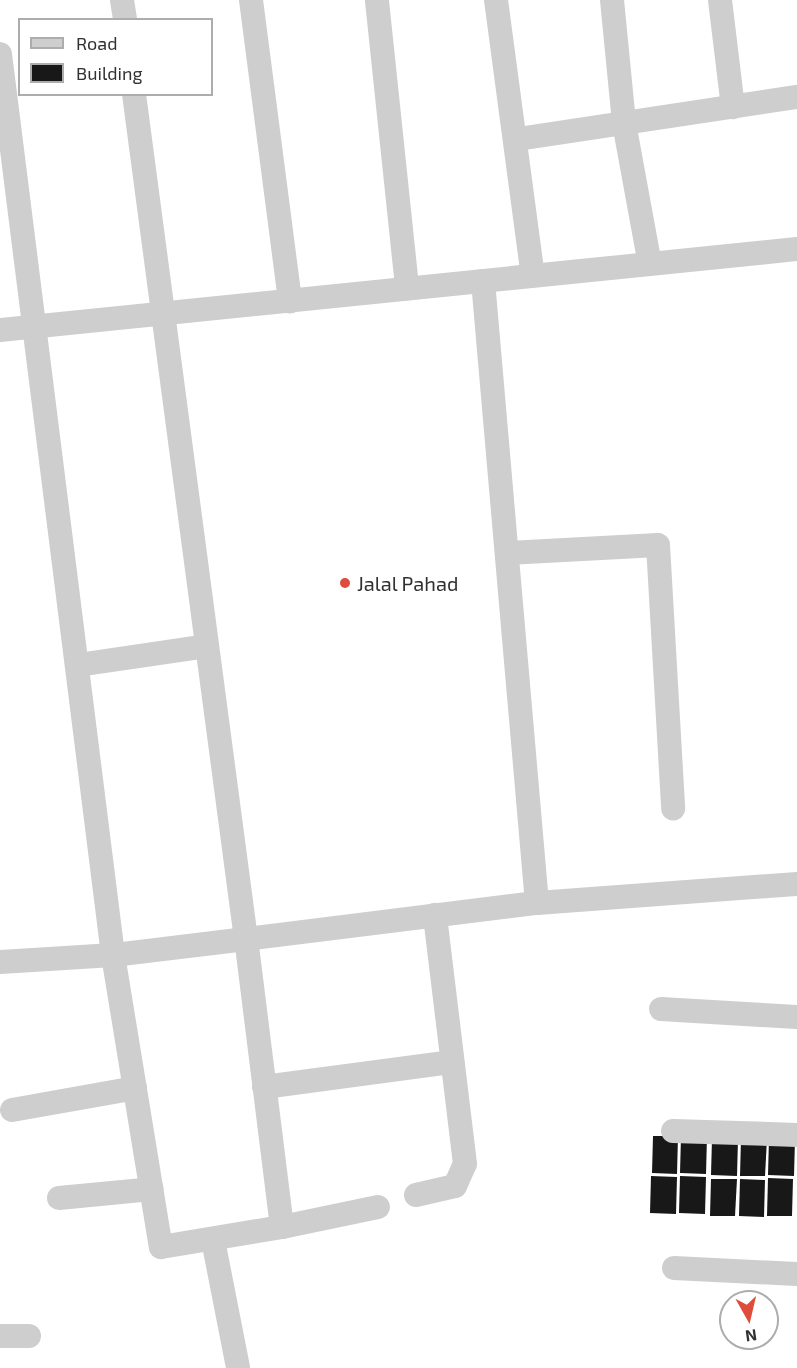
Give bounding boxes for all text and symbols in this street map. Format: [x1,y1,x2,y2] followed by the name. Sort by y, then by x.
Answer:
[18,18,213,96] legend
[76,32,117,54] text: Road
[76,62,143,84] text: Building
[357,571,459,595] place label: Jalal Pahad
[338,576,352,590] marker: Jalal Pahad
[719,1290,779,1350] north arrow
[744,1326,758,1347] text: N

